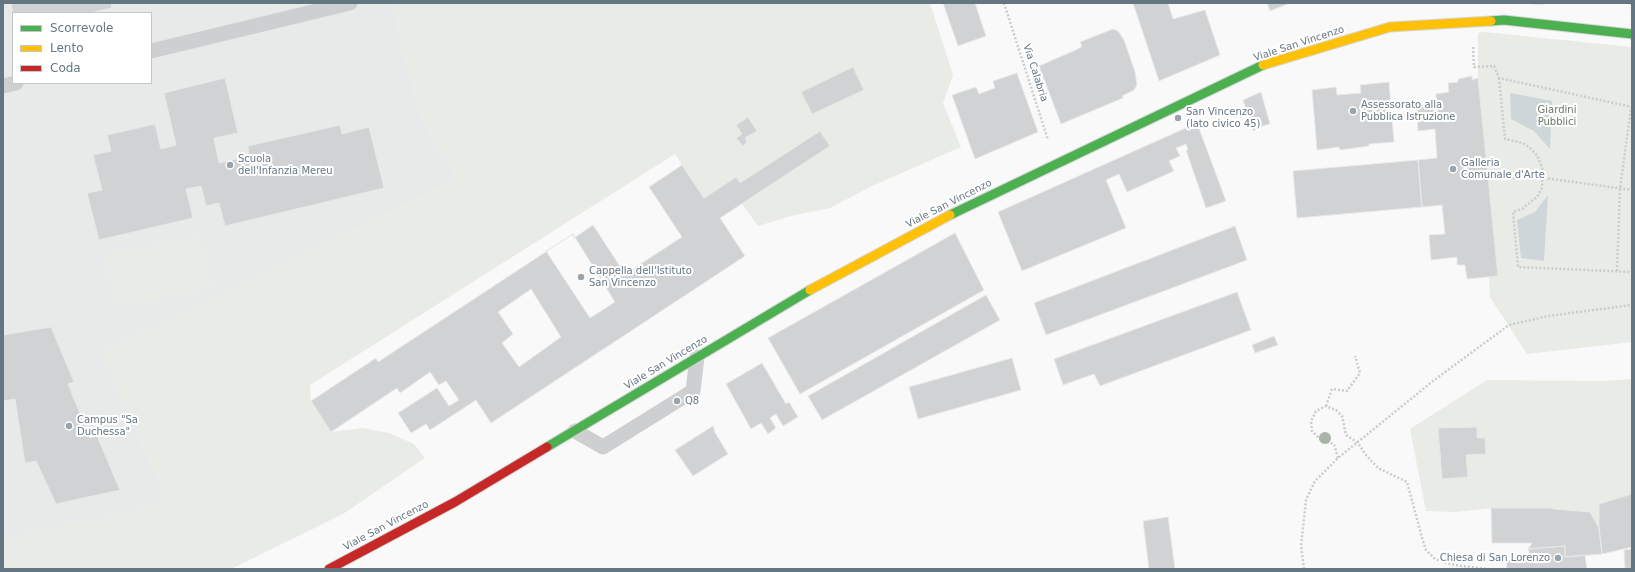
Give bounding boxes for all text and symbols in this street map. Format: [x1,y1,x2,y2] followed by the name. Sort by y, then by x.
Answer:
[12,12,152,84] legend
[50,21,114,35] text: Scorrevole
[1252,24,1346,64] street label: Viale San Vincenzo
[50,41,84,55] text: Lento
[1020,43,1050,103] street label: Via Calabria
[50,61,81,75] text: Coda
[1361,99,1455,122] place label: Assessorato alla Pubblica Istruzione
[1538,104,1576,128] park label: Giardini Pubblici
[1186,106,1260,130] place label: San Vincenzo (lato civico 45)
[1348,106,1358,116] marker: Assessorato alla Pubblica Istruzione
[1173,113,1183,123] marker: San Vincenzo (lato civico 45)
[238,153,333,176] place label: Scuola dell'Infanzia Mereu
[1461,157,1545,180] place label: Galleria Comunale d'Arte
[225,160,235,170] marker: Scuola dell'Infanzia Mereu
[1448,164,1458,174] marker: Galleria Comunale d'Arte
[904,177,994,231] street label: Viale San Vincenzo
[589,265,692,288] place label: Cappella dell'Istituto San Vincenzo
[576,272,586,282] marker: Cappella dell'Istituto San Vincenzo
[622,333,710,393] street label: Viale San Vincenzo
[685,395,699,407] place label: Q8
[672,396,682,406] marker: Q8
[77,414,138,438] place label: Campus "Sa Duchessa"
[64,421,74,431] marker: Campus "Sa Duchessa"
[341,498,431,554] street label: Viale San Vincenzo
[1440,552,1550,564] place label: Chiesa di San Lorenzo
[1553,553,1563,563] marker: Chiesa di San Lorenzo

